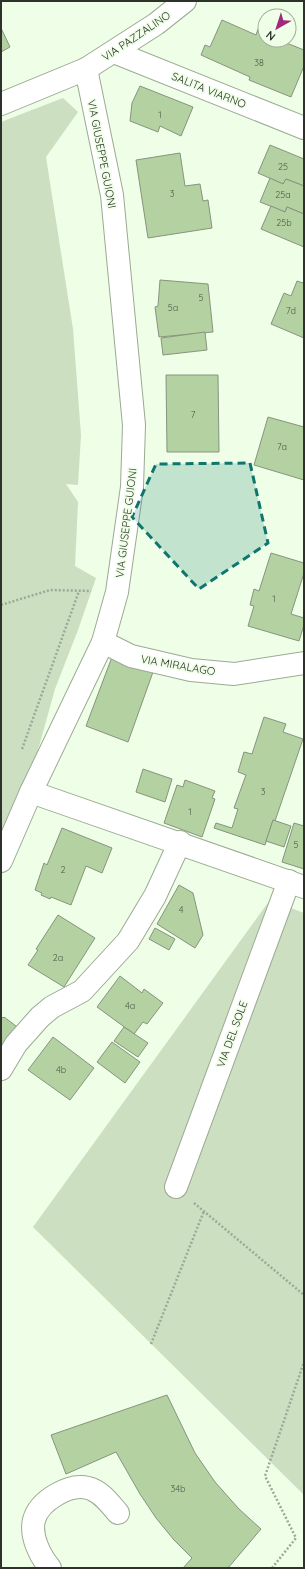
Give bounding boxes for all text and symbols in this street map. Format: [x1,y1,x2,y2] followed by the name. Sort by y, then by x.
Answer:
[99,8,173,64] street label: VIA PAZZALINO
[257,8,297,48] north arrow
[263,28,278,44] text: N
[254,57,264,68] house number: 38
[170,69,248,111] street label: SALITA VIARNO
[85,98,119,210] street label: VIA GIUSEPPE GUIONI
[158,109,162,120] house number: 1
[278,161,288,172] house number: 25
[170,188,175,199] house number: 3
[275,189,291,200] house number: 25a
[276,217,292,228] house number: 25b
[199,292,204,303] house number: 5
[168,302,178,313] house number: 5a
[286,305,296,316] house number: 7d
[191,409,196,420] house number: 7
[277,441,287,452] house number: 7a
[112,467,140,579] street label: VIA GIUSEPPE GUIONI
[272,593,276,604] house number: 1
[140,652,216,678] street label: VIA MIRALAGO
[261,786,266,797] house number: 3
[188,806,192,817] house number: 1
[294,839,299,850] house number: 5
[61,864,66,875] house number: 2
[179,904,184,915] house number: 4
[53,952,63,963] house number: 2a
[213,999,251,1069] street label: VIA DEL SOLE
[125,1000,135,1011] house number: 4a
[56,1064,67,1075] house number: 4b
[171,1483,186,1494] house number: 34b

